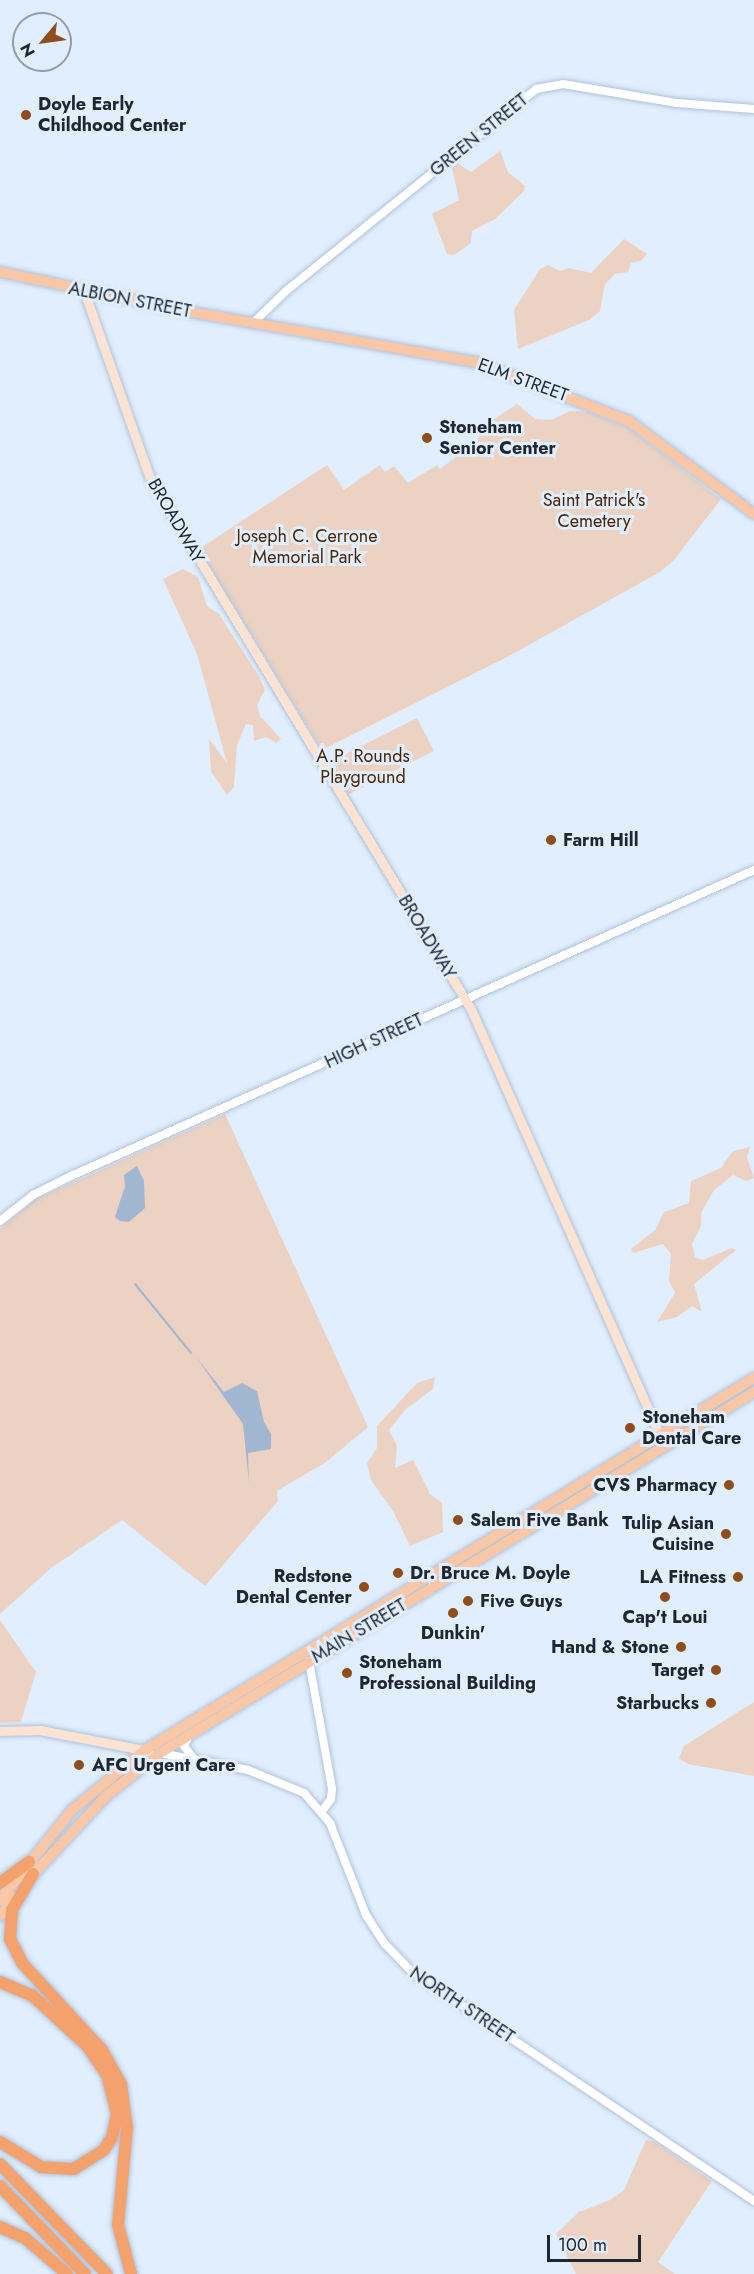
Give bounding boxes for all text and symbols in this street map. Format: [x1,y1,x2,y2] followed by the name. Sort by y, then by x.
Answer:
[12,12,72,72] north arrow
[14,39,41,61] text: N
[426,89,532,181] street label: GREEN STREET
[38,94,186,136] place label: Doyle Early Childhood Center
[19,108,33,122] marker: Doyle Early Childhood Center
[67,278,193,322] street label: ALBION STREET
[475,354,571,406] street label: ELM STREET
[439,417,556,460] place label: Stoneham Senior Center
[420,431,434,445] marker: Stoneham Senior Center
[143,475,209,567] street label: BROADWAY
[543,490,645,532] park label: Saint Patrick's Cemetery
[237,526,377,568] park label: Joseph C. Cerrone Memorial Park
[316,746,410,789] park label: A.P. Rounds Playground
[563,829,639,851] place label: Farm Hill
[544,833,558,847] marker: Farm Hill
[394,891,460,983] street label: BROADWAY
[321,1009,427,1073] street label: HIGH STREET
[642,1407,741,1450] place label: Stoneham Dental Care
[623,1421,637,1435] marker: Stoneham Dental Care
[593,1474,717,1496] place label: CVS Pharmacy
[722,1478,736,1492] marker: CVS Pharmacy
[470,1509,609,1531] place label: Salem Five Bank
[451,1513,465,1527] marker: Salem Five Bank
[622,1513,714,1556] place label: Tulip Asian Cuisine
[719,1527,733,1541] marker: Tulip Asian Cuisine
[410,1562,570,1584] place label: Dr. Bruce M. Doyle
[236,1566,352,1608] place label: Redstone Dental Center
[391,1566,405,1580] marker: Dr. Bruce M. Doyle
[640,1566,726,1588] place label: LA Fitness
[731,1570,745,1584] marker: LA Fitness
[357,1580,371,1594] marker: Redstone Dental Center
[480,1590,562,1612] place label: Five Guys
[658,1590,672,1604] marker: Cap't Loui
[308,1594,410,1668] street label: MAIN STREET
[461,1594,475,1608] marker: Five Guys
[446,1606,460,1620] marker: Dunkin'
[623,1606,707,1628] place label: Cap't Loui
[421,1622,485,1644] place label: Dunkin'
[551,1636,669,1658] place label: Hand & Stone
[674,1640,688,1654] marker: Hand & Stone
[359,1652,536,1694] place label: Stoneham Professional Building
[652,1659,704,1681] place label: Target
[709,1663,723,1677] marker: Target
[340,1666,354,1680] marker: Stoneham Professional Building
[616,1692,699,1714] place label: Starbucks
[704,1696,718,1710] marker: Starbucks
[92,1754,235,1776] place label: AFC Urgent Care
[70,1756,88,1774] marker: AFC Urgent Care
[406,1962,518,2048] street label: NORTH STREET
[550,2223,644,2261] scale bar
[558,2232,607,2258] text: 100 m

